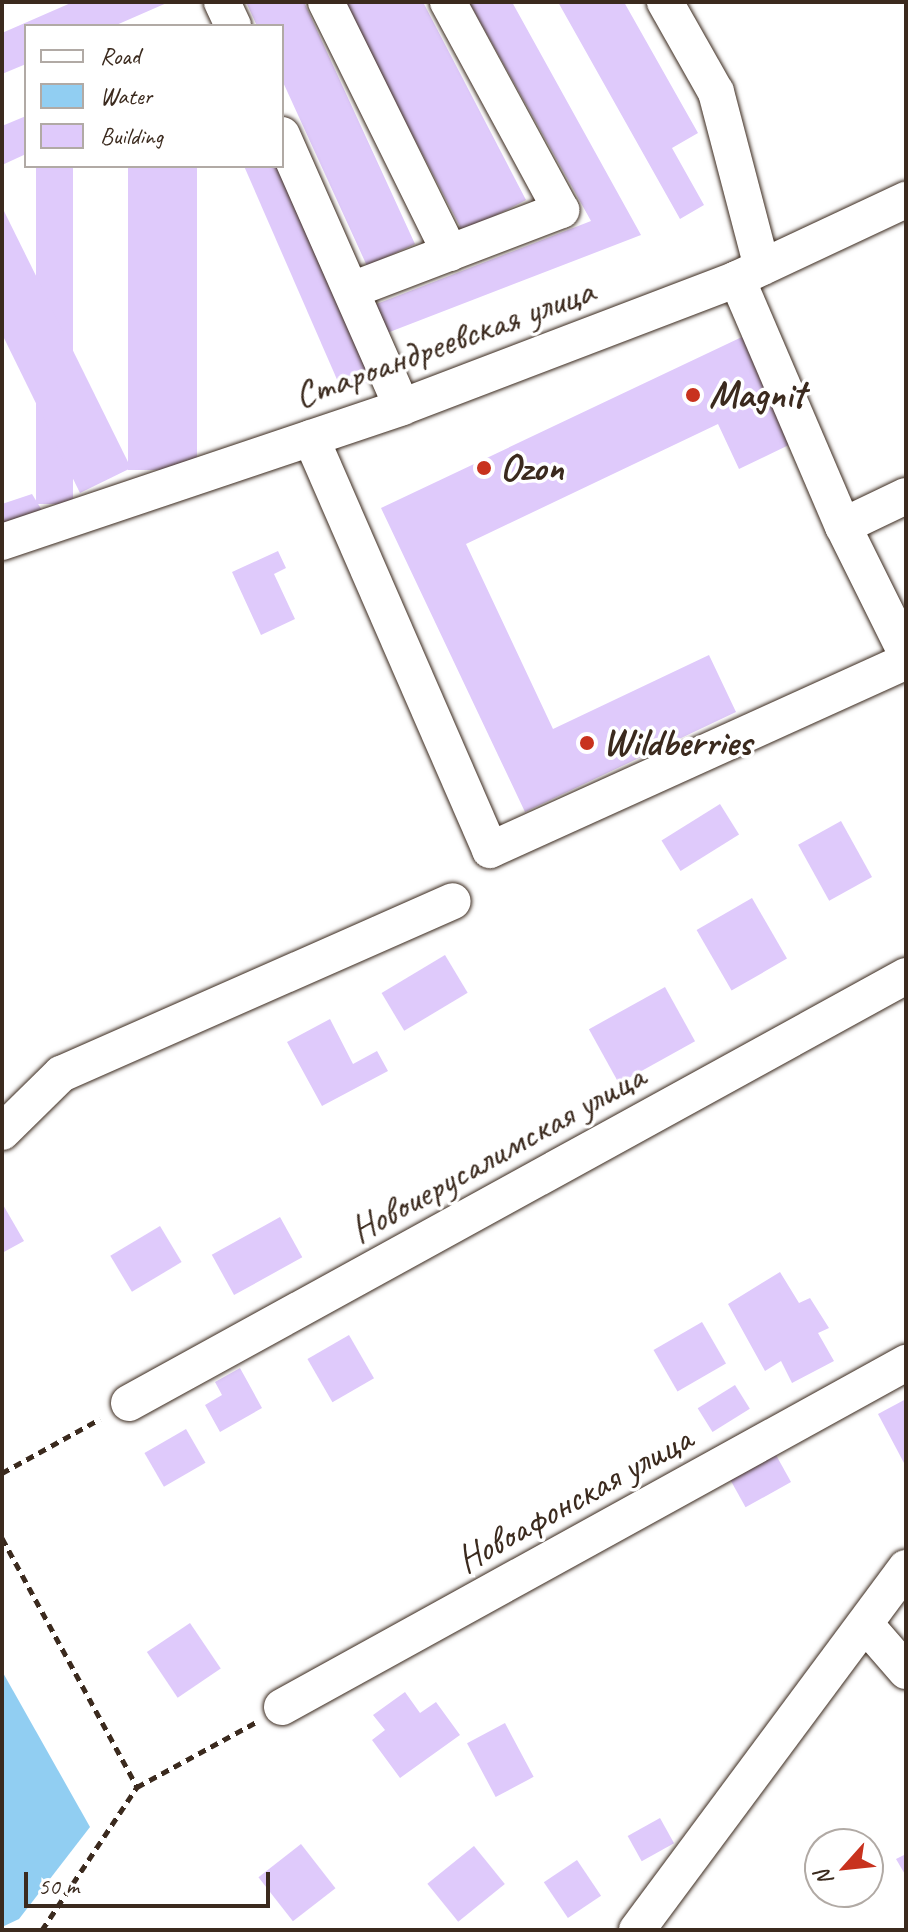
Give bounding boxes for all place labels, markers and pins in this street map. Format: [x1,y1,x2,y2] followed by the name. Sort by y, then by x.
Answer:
[709,372,805,418] place label: Magnit
[684,386,702,404] marker: Magnit
[500,445,563,491] place label: Ozon
[475,459,493,477] marker: Ozon
[603,720,751,766] place label: Wildberries
[578,734,596,752] marker: Wildberries

